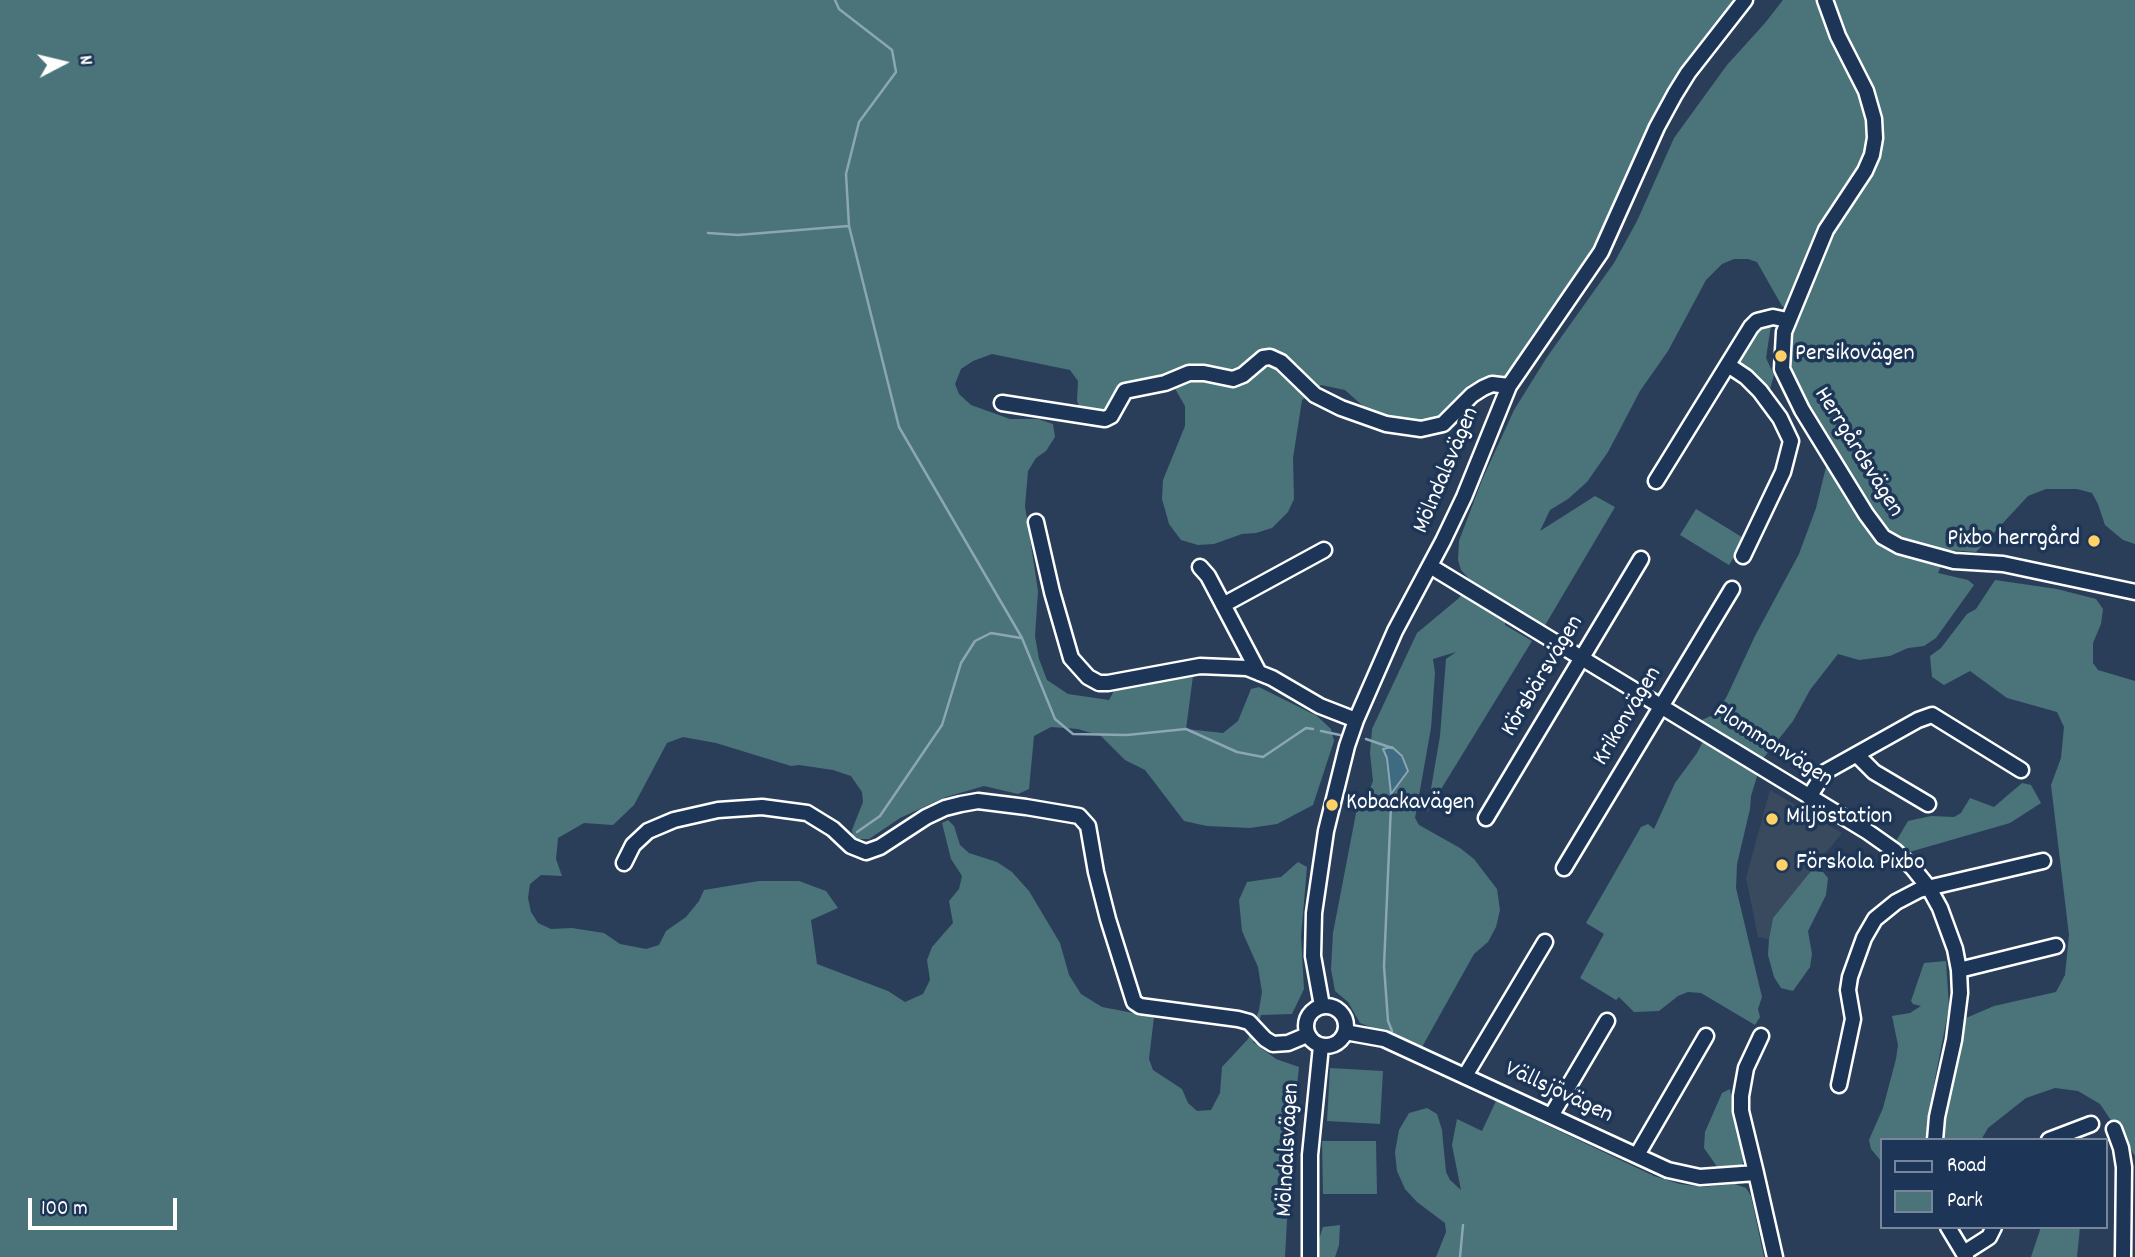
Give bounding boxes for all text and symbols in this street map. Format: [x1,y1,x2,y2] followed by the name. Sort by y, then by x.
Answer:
[28,28,98,98] north arrow
[70,54,98,67] text: N
[1795,342,1915,370] place label: Persikovägen
[1773,348,1789,364] marker: Persikovägen
[1806,383,1908,523] street label: Herrgårdsvägen
[1409,404,1487,538] street label: Mölndalsvägen
[1947,527,2080,555] place label: Pixbo herrgård
[2086,533,2102,549] marker: Pixbo herrgård
[1497,611,1591,743] street label: Körsbärsvägen
[1588,662,1670,772] street label: Krikonvägen
[1707,699,1837,795] street label: Plommonvägen
[1346,791,1474,819] place label: Kobackavägen
[1324,797,1340,813] marker: Kobackavägen
[1786,805,1892,833] place label: Miljöstation
[1764,811,1780,827] marker: Miljöstation
[1796,851,1925,879] place label: Förskola Pixbo
[1774,857,1790,873] marker: Förskola Pixbo
[1499,1056,1617,1132] street label: Vällsjövägen
[1272,1082,1308,1218] street label: Mölndalsvägen
[1880,1138,2107,1229] legend
[1947,1152,1986,1182] text: Road
[32,1184,180,1228] scale bar
[1947,1187,1983,1217] text: Park
[41,1195,88,1225] text: 100 m

